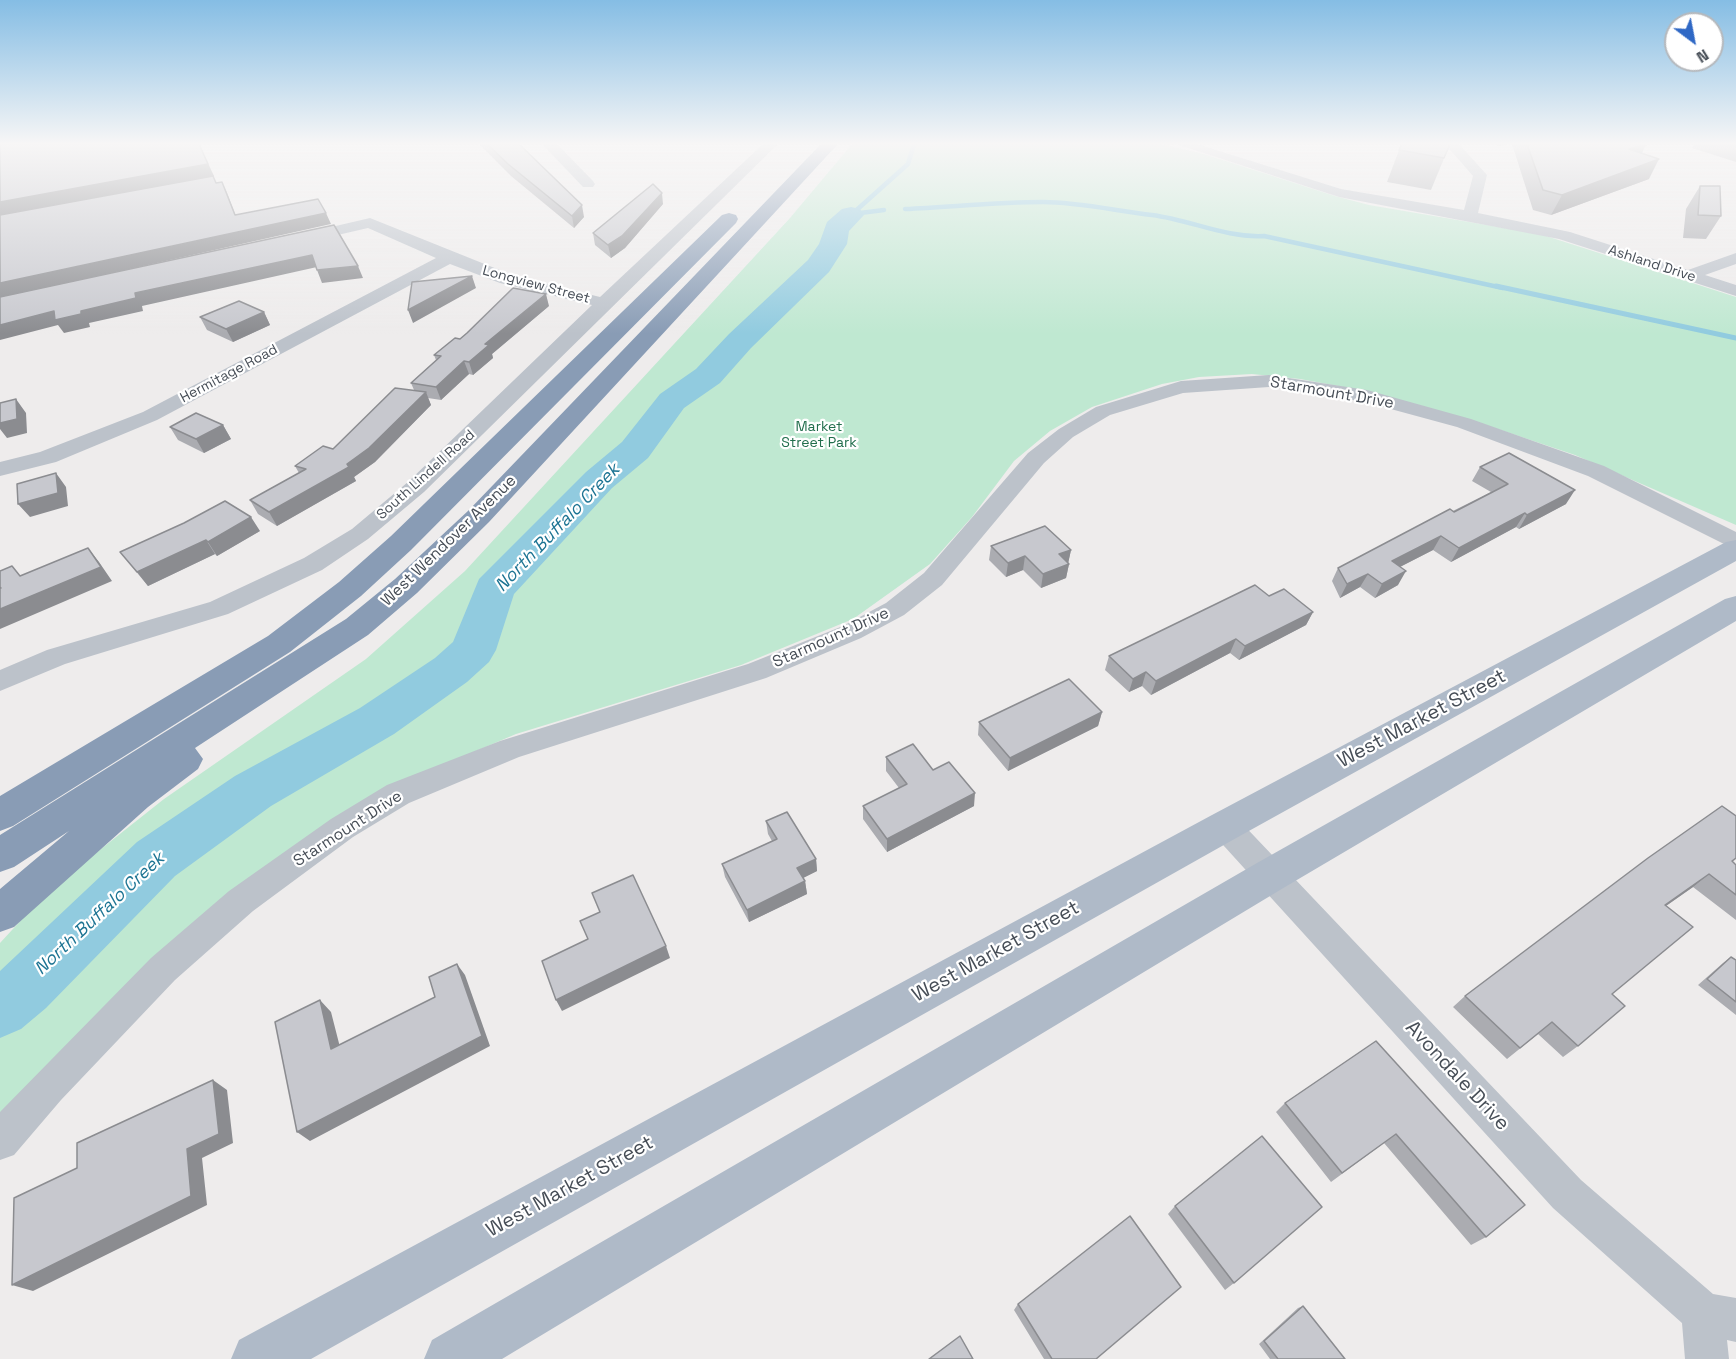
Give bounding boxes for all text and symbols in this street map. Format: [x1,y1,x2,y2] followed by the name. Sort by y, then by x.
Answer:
[1664,12,1724,72] north arrow
[1693,44,1713,68] text: N
[1606,242,1698,286] street label: Ashland Drive
[480,263,592,307] street label: Longview Street
[178,341,280,407] street label: Hermitage Road
[1269,373,1395,413] street label: Starmount Drive
[781,419,857,452] park label: Market Street Park
[373,427,479,523] street label: South Lindell Road
[491,459,625,597] water label: North Buffalo Creek
[377,471,521,611] street label: West Wendover Avenue
[770,604,892,672] street label: Starmount Drive
[1334,664,1510,774] street label: West Market Street
[290,787,406,871] street label: Starmount Drive
[31,848,169,980] water label: North Buffalo Creek
[908,896,1084,1008] street label: West Market Street
[1400,1016,1514,1136] street label: Avondale Drive
[482,1131,658,1243] street label: West Market Street

